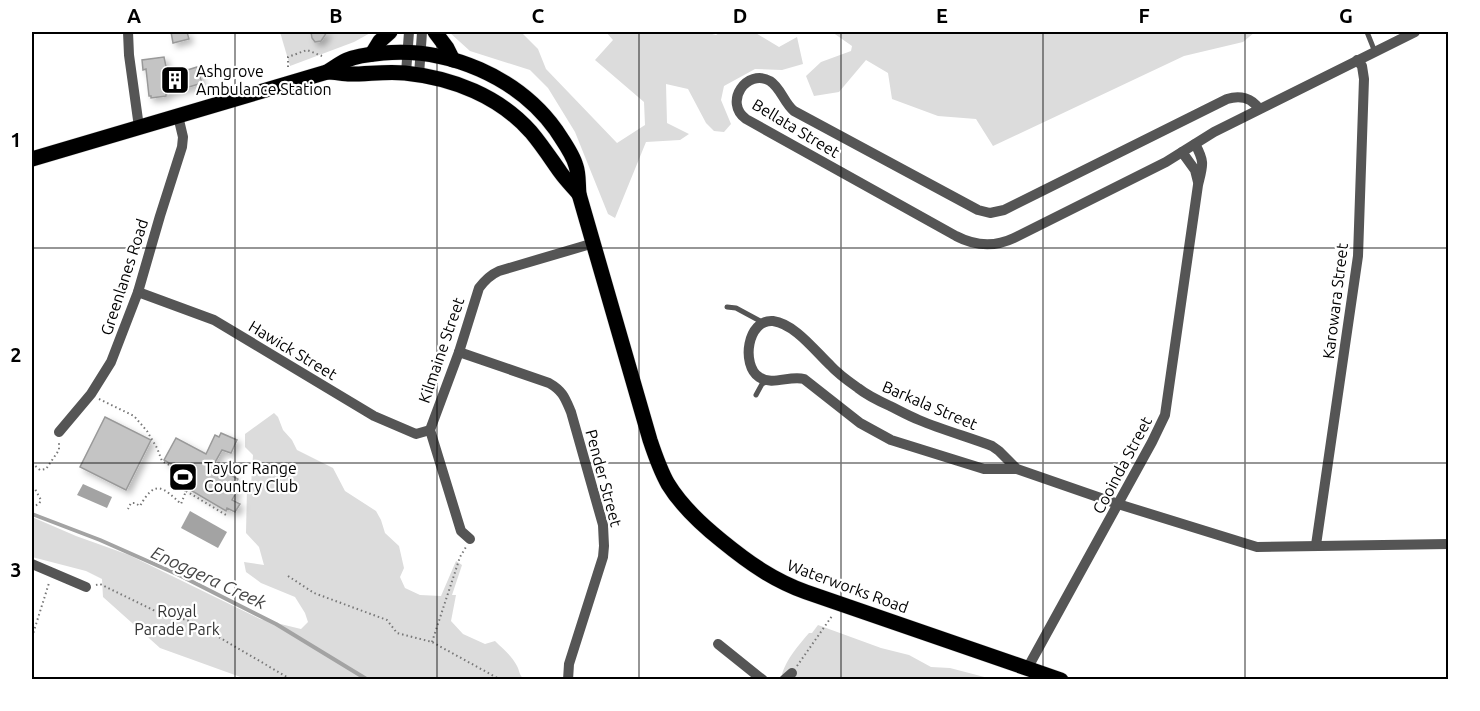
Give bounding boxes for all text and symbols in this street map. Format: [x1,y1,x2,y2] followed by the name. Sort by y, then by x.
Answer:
[127,4,141,27] text: A
[329,4,343,27] text: B
[532,4,545,27] text: C
[733,4,747,27] text: D
[936,4,948,27] text: E
[1138,4,1150,27] text: F
[1339,4,1353,27] text: G
[196,62,332,98] place label: Ashgrove Ambulance Station
[159,64,191,96] building icon: Ashgrove Ambulance Station
[749,95,843,161] street label: Bellata Street
[10,128,22,151] text: 1
[97,217,151,337] street label: Greenlanes Road
[1319,241,1351,360] street label: Karowara Street
[415,294,468,405] street label: Kilmaine Street
[246,317,341,384] street label: Hawick Street
[10,343,22,366] text: 2
[880,377,981,433] street label: Barkala Street
[1089,413,1156,517] street label: Cooinda Street
[582,427,626,529] street label: Pender Street
[204,459,298,495] place label: Taylor Range Country Club
[167,461,199,493] sports icon: Taylor Range Country Club
[148,542,270,613] water label: Enoggera Creek
[785,556,911,616] street label: Waterworks Road
[10,558,22,581] text: 3
[134,602,220,638] park label: Royal Parade Park

